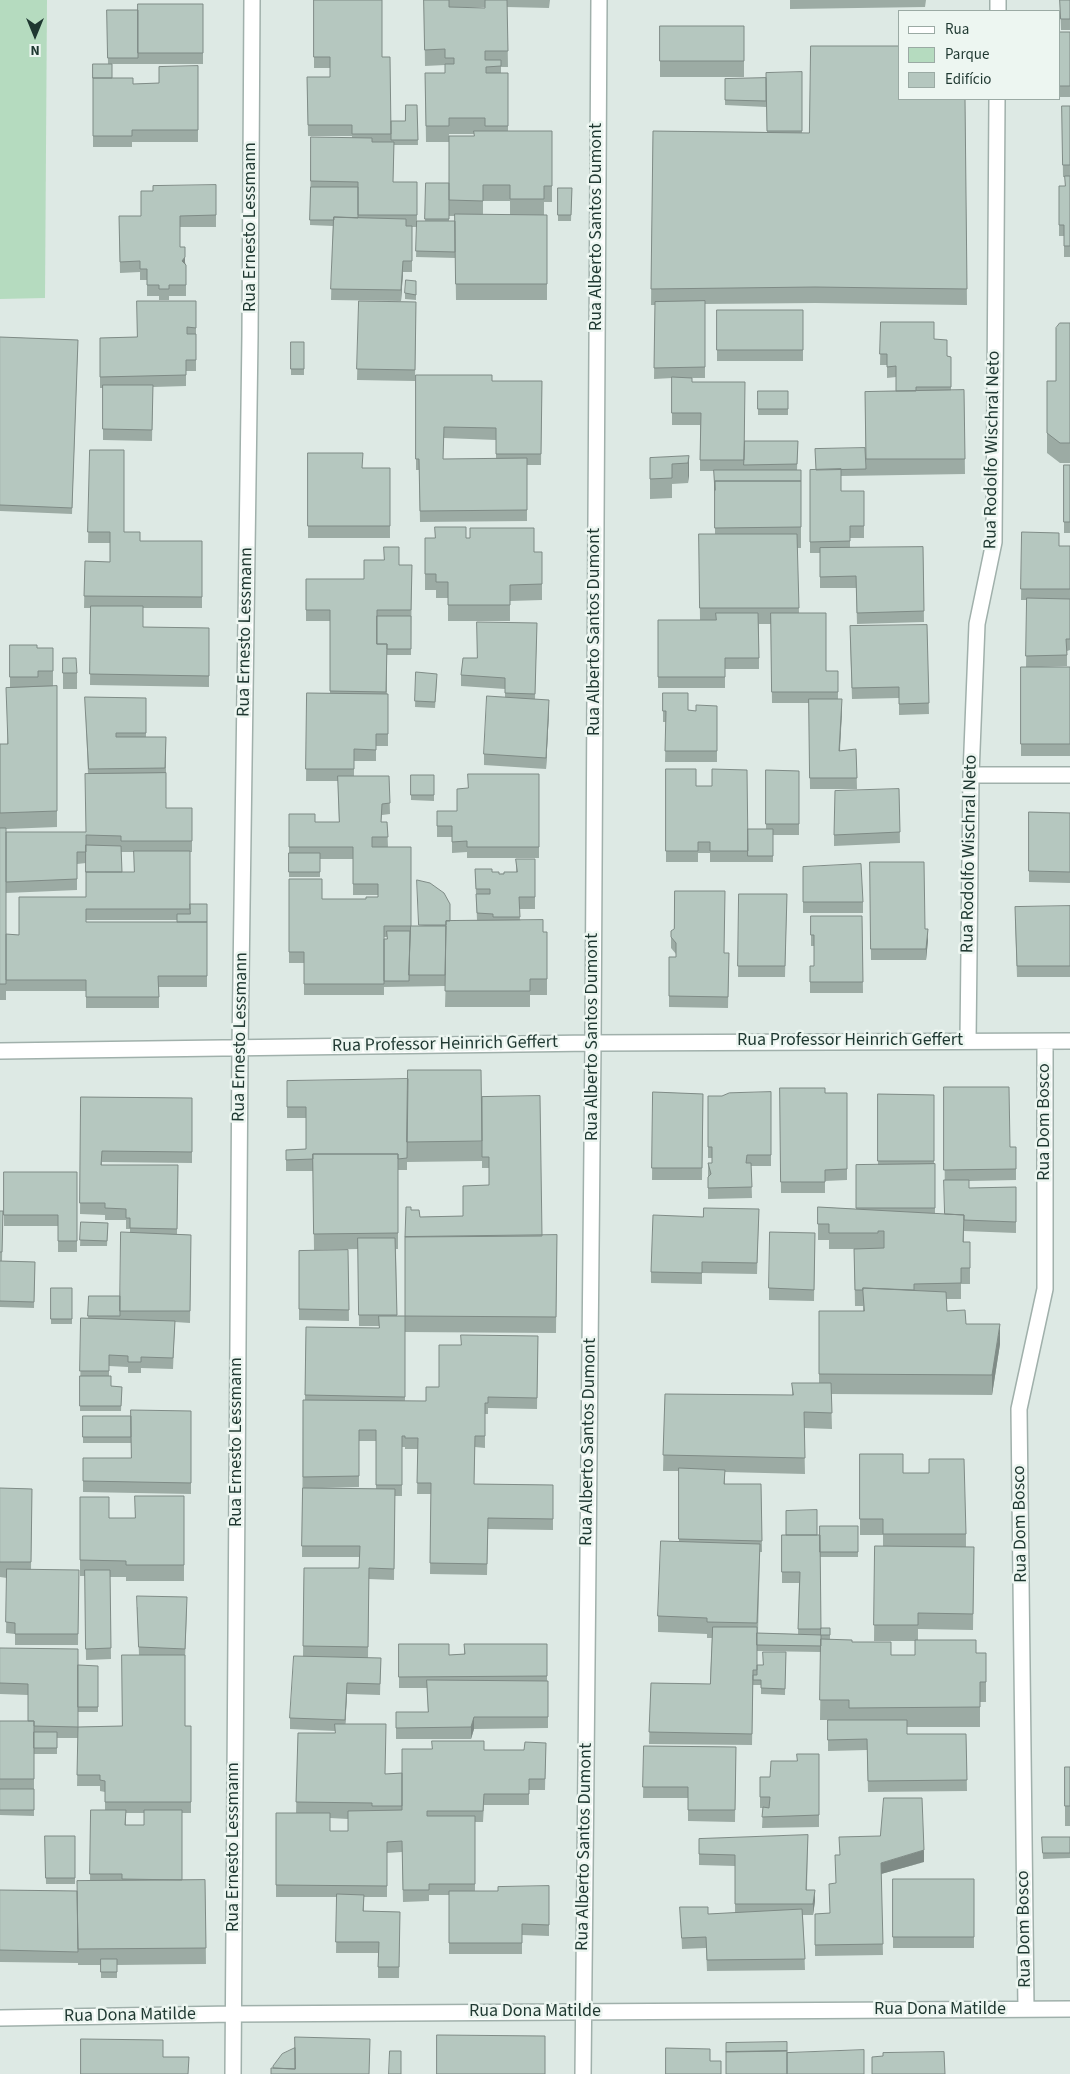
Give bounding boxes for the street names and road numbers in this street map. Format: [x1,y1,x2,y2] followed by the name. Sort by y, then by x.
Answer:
[586,123,608,331] street label: Rua Alberto Santos Dumont
[240,142,262,312] street label: Rua Ernesto Lessmann
[980,351,1006,549] street label: Rua Rodolfo Wischral Neto
[584,528,606,736] street label: Rua Alberto Santos Dumont
[234,547,258,717] street label: Rua Ernesto Lessmann
[957,755,983,953] street label: Rua Rodolfo Wischral Neto
[582,933,604,1141] street label: Rua Alberto Santos Dumont
[229,952,253,1122] street label: Rua Ernesto Lessmann
[737,1030,963,1052] street label: Rua Professor Heinrich Geffert
[332,1032,558,1058] street label: Rua Professor Heinrich Geffert
[1034,1063,1056,1181] street label: Rua Dom Bosco
[576,1338,602,1546] street label: Rua Alberto Santos Dumont
[226,1357,248,1527] street label: Rua Ernesto Lessmann
[1009,1465,1033,1583] street label: Rua Dom Bosco
[572,1743,598,1951] street label: Rua Alberto Santos Dumont
[223,1762,245,1932] street label: Rua Ernesto Lessmann
[1013,1870,1037,1988] street label: Rua Dom Bosco
[874,1999,1006,2021] street label: Rua Dona Matilde
[469,2001,601,2023] street label: Rua Dona Matilde
[64,2004,196,2028] street label: Rua Dona Matilde

